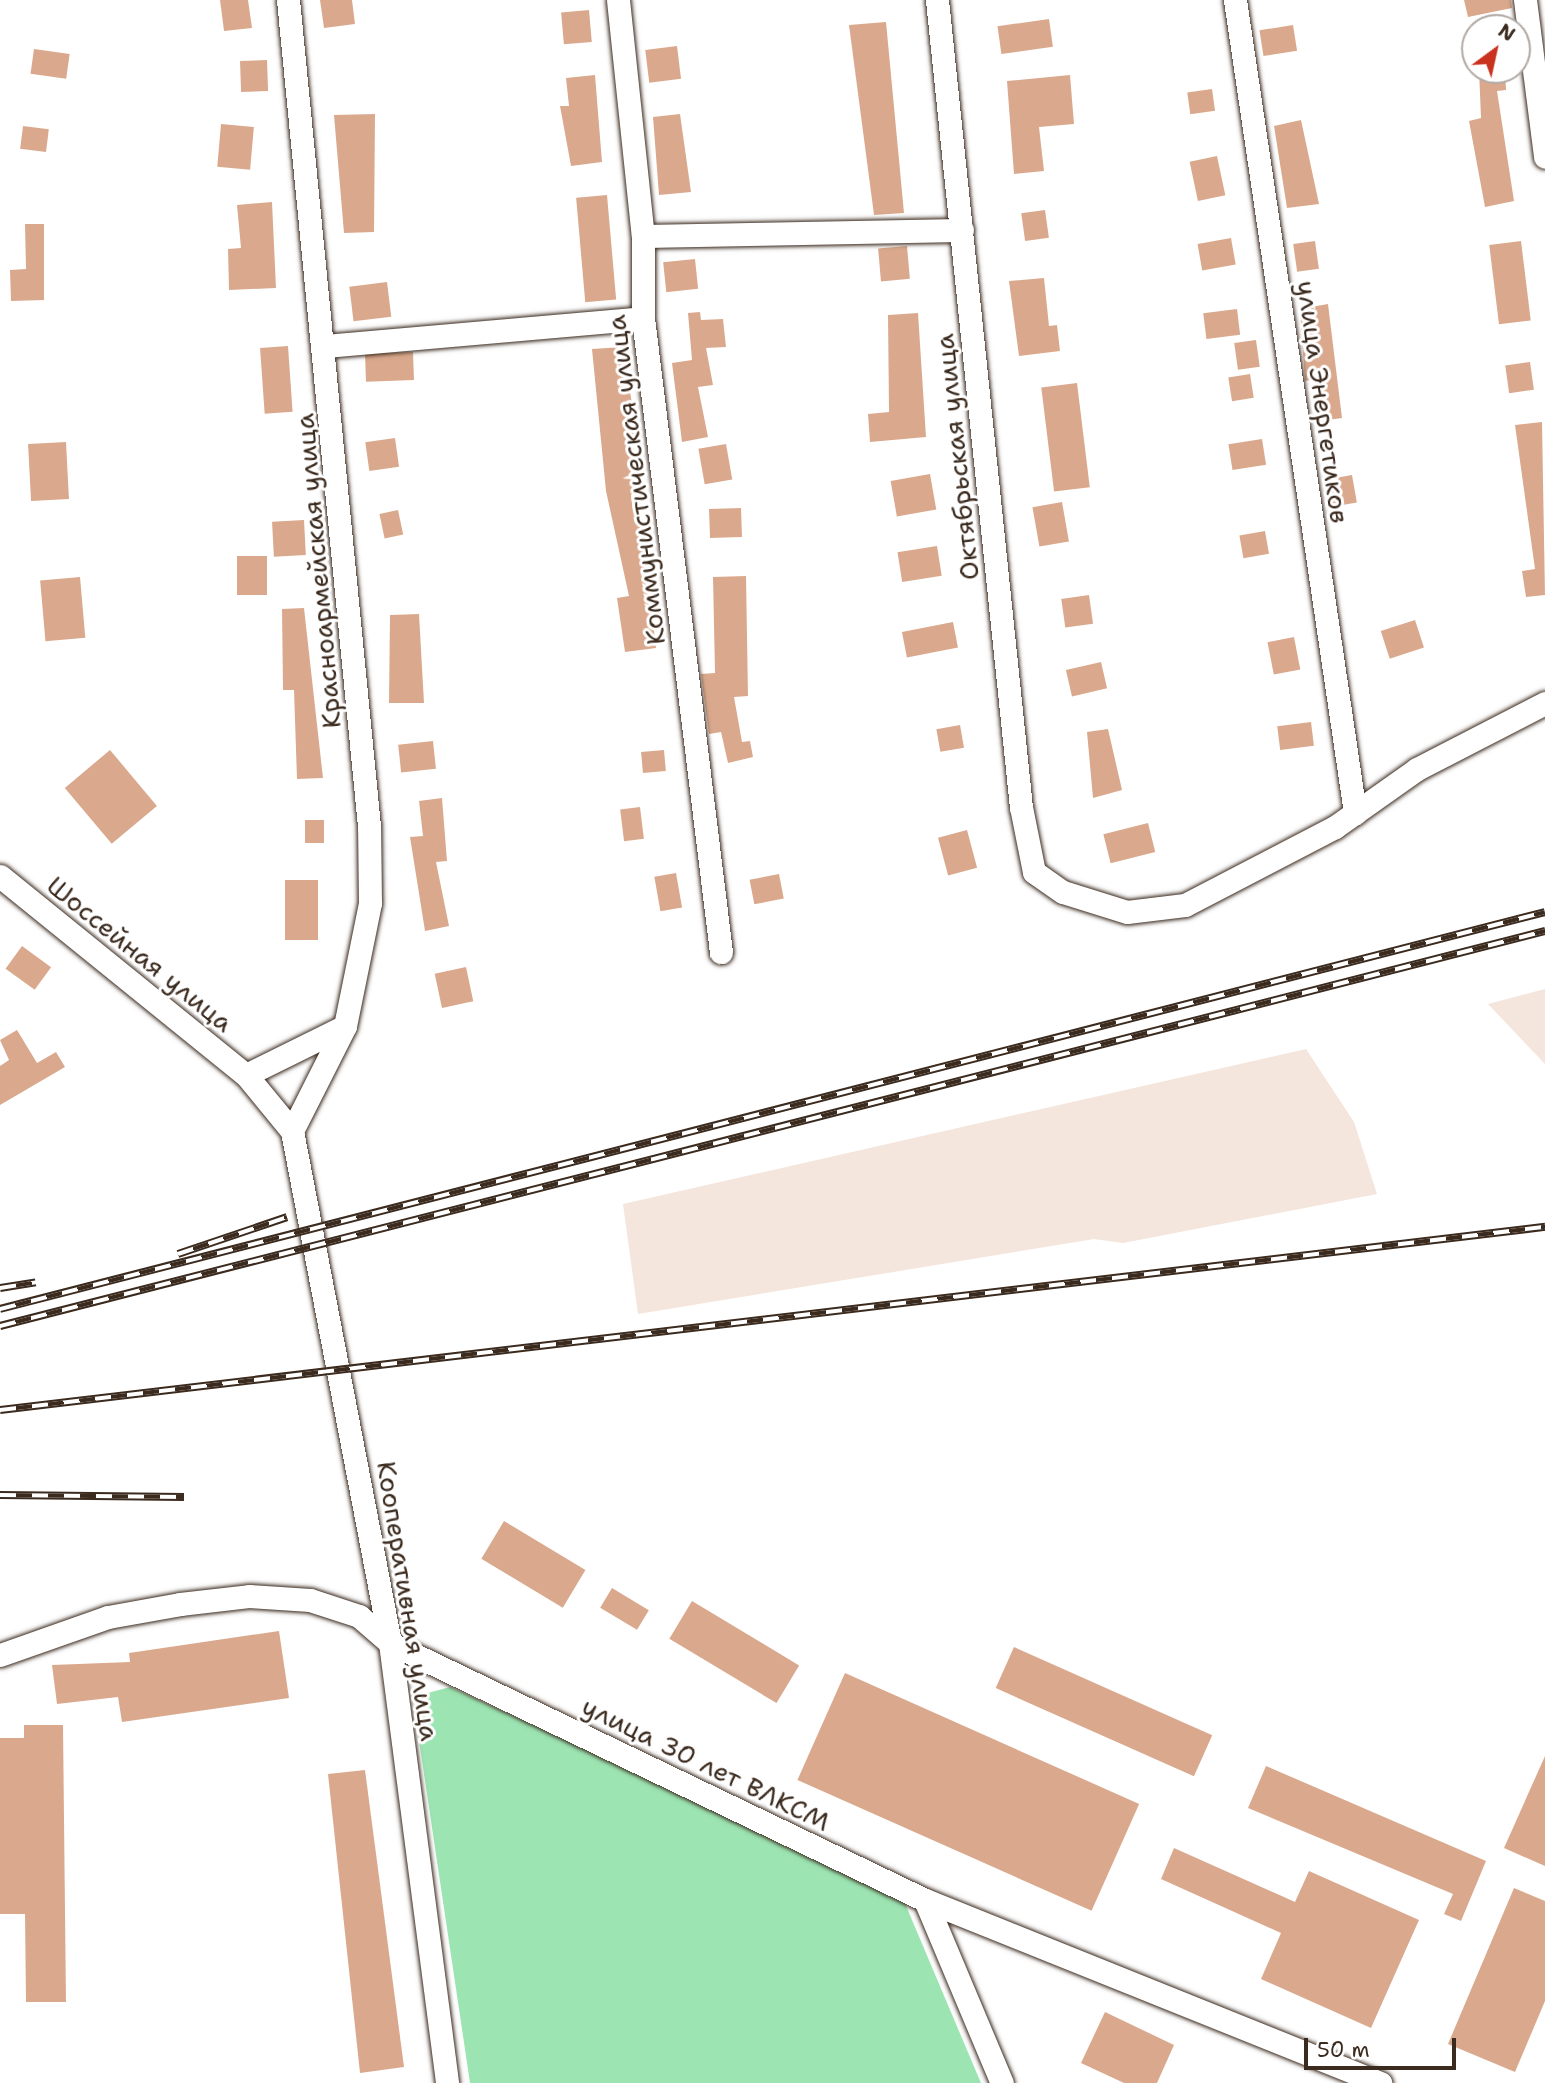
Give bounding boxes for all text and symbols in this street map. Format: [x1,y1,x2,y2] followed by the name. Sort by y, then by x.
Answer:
[1461,14,1531,84] north arrow
[1493,18,1520,47] text: N
[1291,279,1355,525] street label: улица Энергетиков
[600,313,672,647] street label: Коммунистическая улица
[929,332,985,582] street label: Октябрьская улица
[289,412,347,730] street label: Красноармейская улица
[41,870,239,1038] street label: Шоссейная улица
[370,1459,446,1743] street label: Кооперативная улица
[577,1690,835,1838] street label: улица 30 лет ВЛКСМ
[1307,2024,1459,2068] scale bar
[1317,2036,1370,2064] text: 50 m

